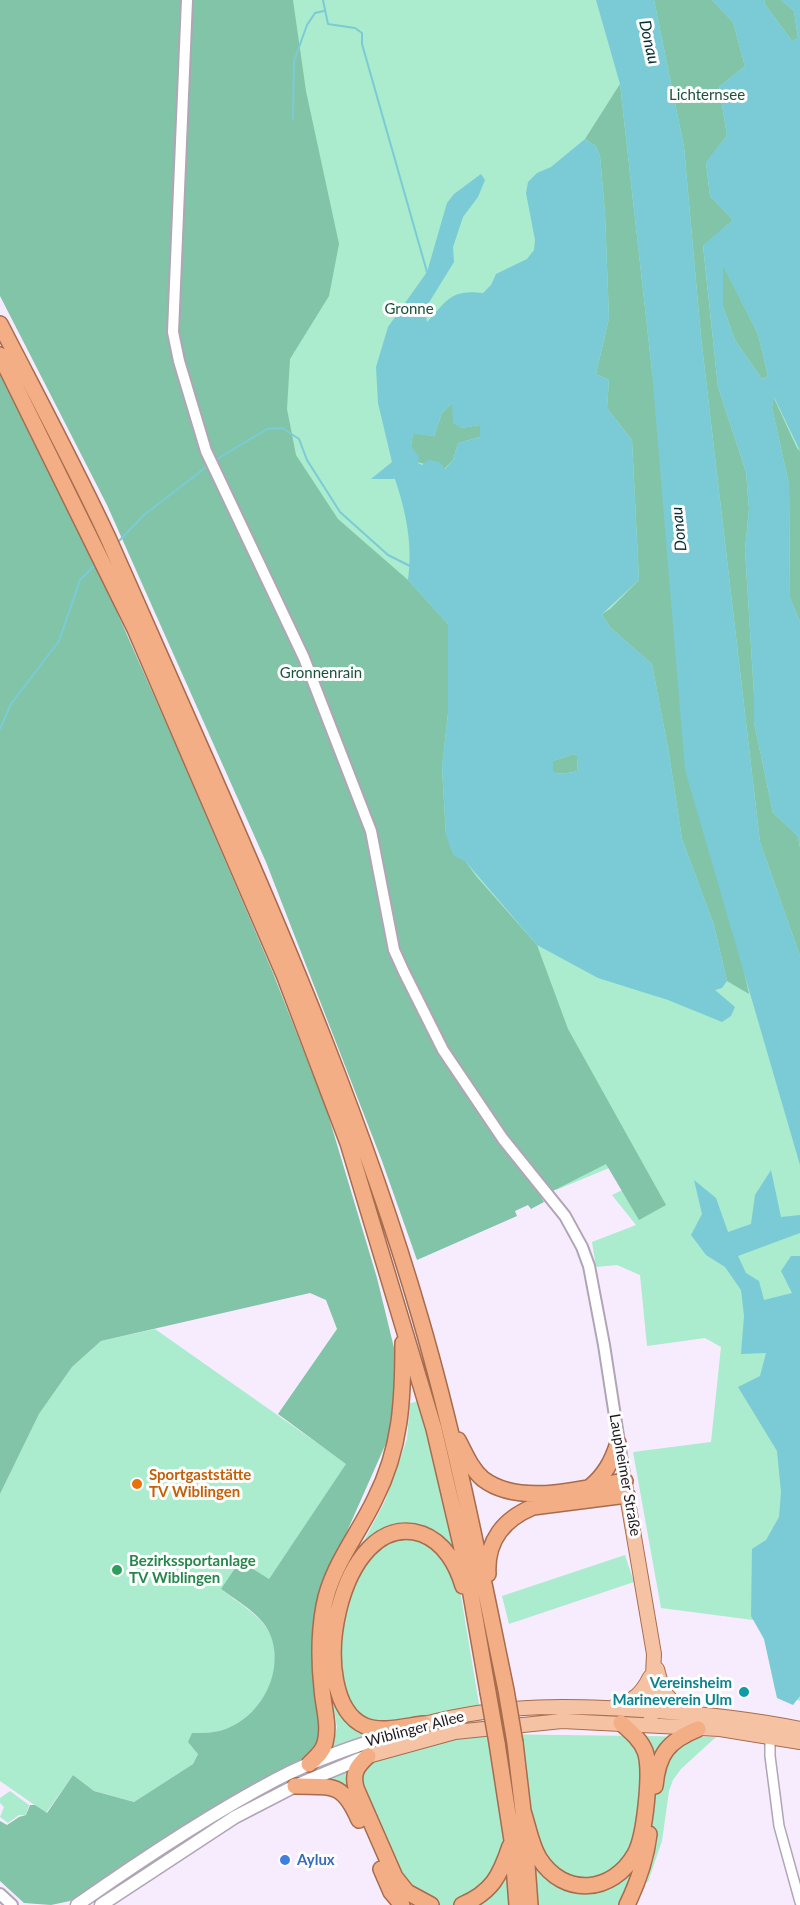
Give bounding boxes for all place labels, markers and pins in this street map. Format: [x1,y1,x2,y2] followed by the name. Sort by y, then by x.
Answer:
[149,1466,251,1501] place label: Sportgaststätte TV Wiblingen
[130,1477,144,1491] marker: Sportgaststätte TV Wiblingen
[129,1552,256,1587] place label: Bezirkssportanlage TV Wiblingen
[110,1563,124,1577] marker: Bezirkssportanlage TV Wiblingen
[612,1674,732,1709] place label: Vereinsheim Marineverein Ulm
[737,1685,751,1699] marker: Vereinsheim Marineverein Ulm
[297,1851,335,1869] place label: Aylux
[278,1853,292,1867] marker: Aylux

